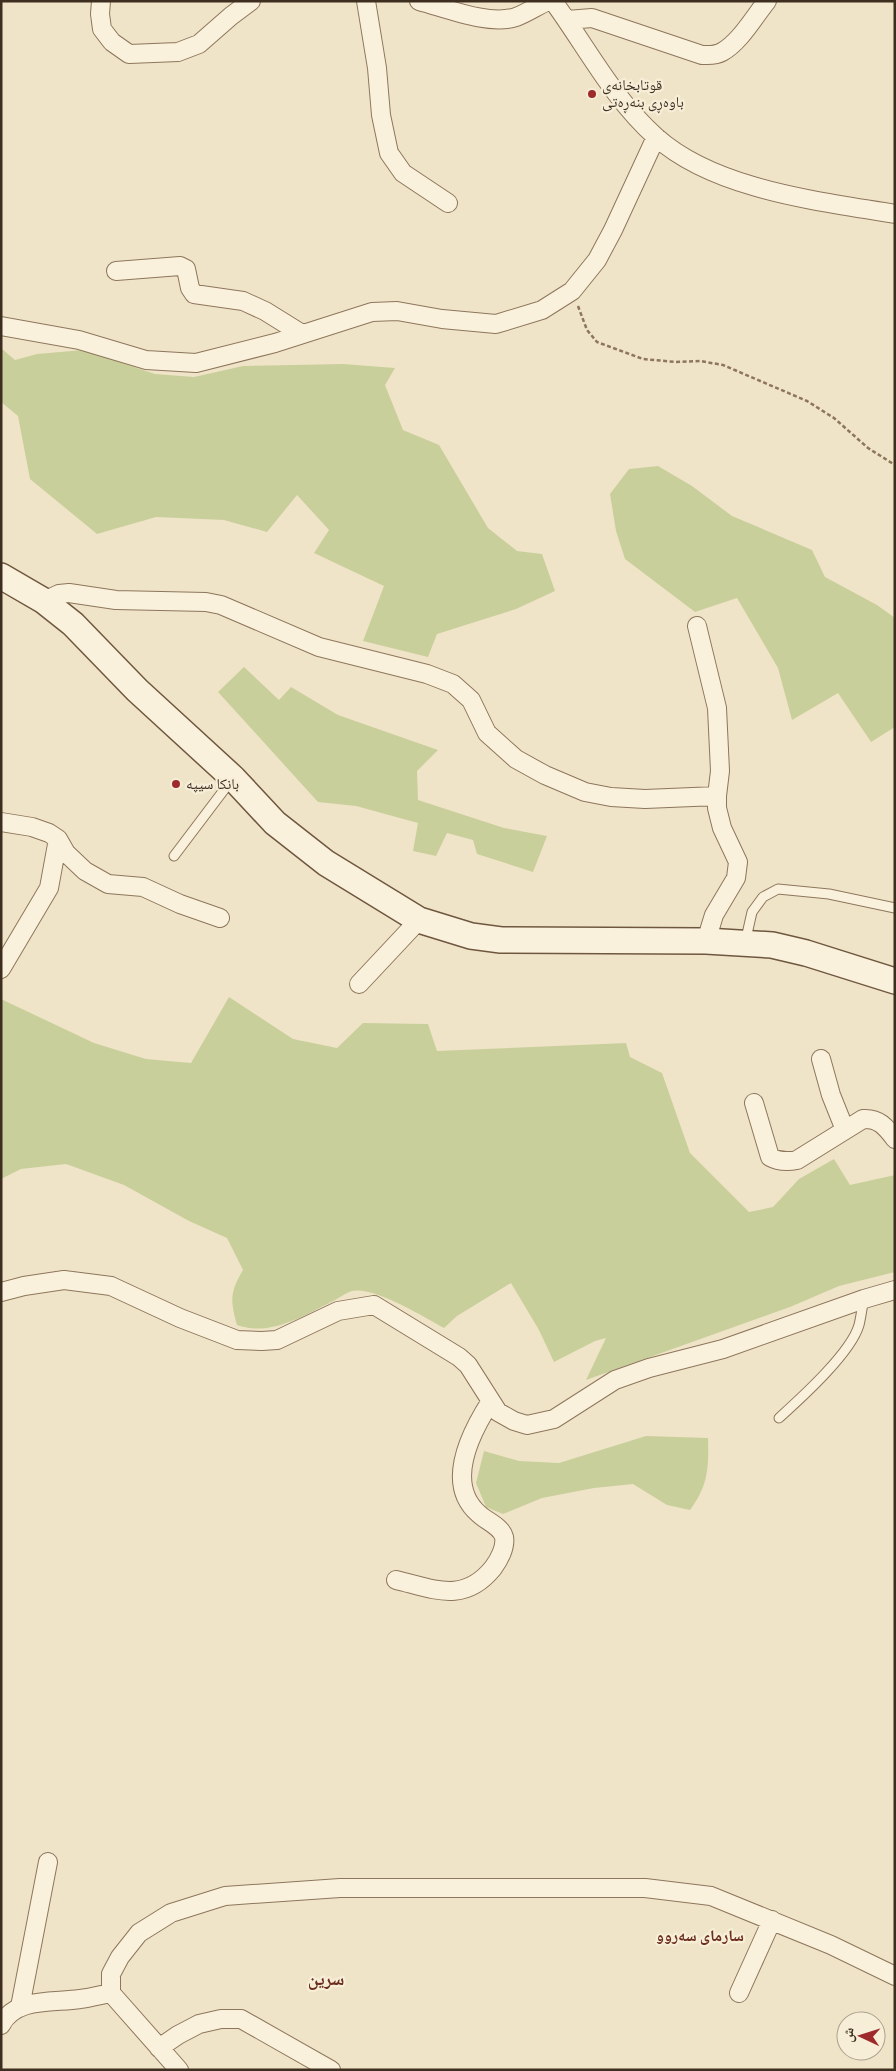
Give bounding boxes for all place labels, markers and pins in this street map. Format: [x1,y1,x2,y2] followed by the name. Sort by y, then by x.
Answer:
[602,72,684,114] place label: قوتابخانەی باوەڕی بنەڕەتی
[586,88,598,100] marker: قوتابخانەی باوەڕی بنەڕەتی
[186,771,239,794] place label: بانکا سیپە
[170,778,182,790] marker: بانکا سیپە

